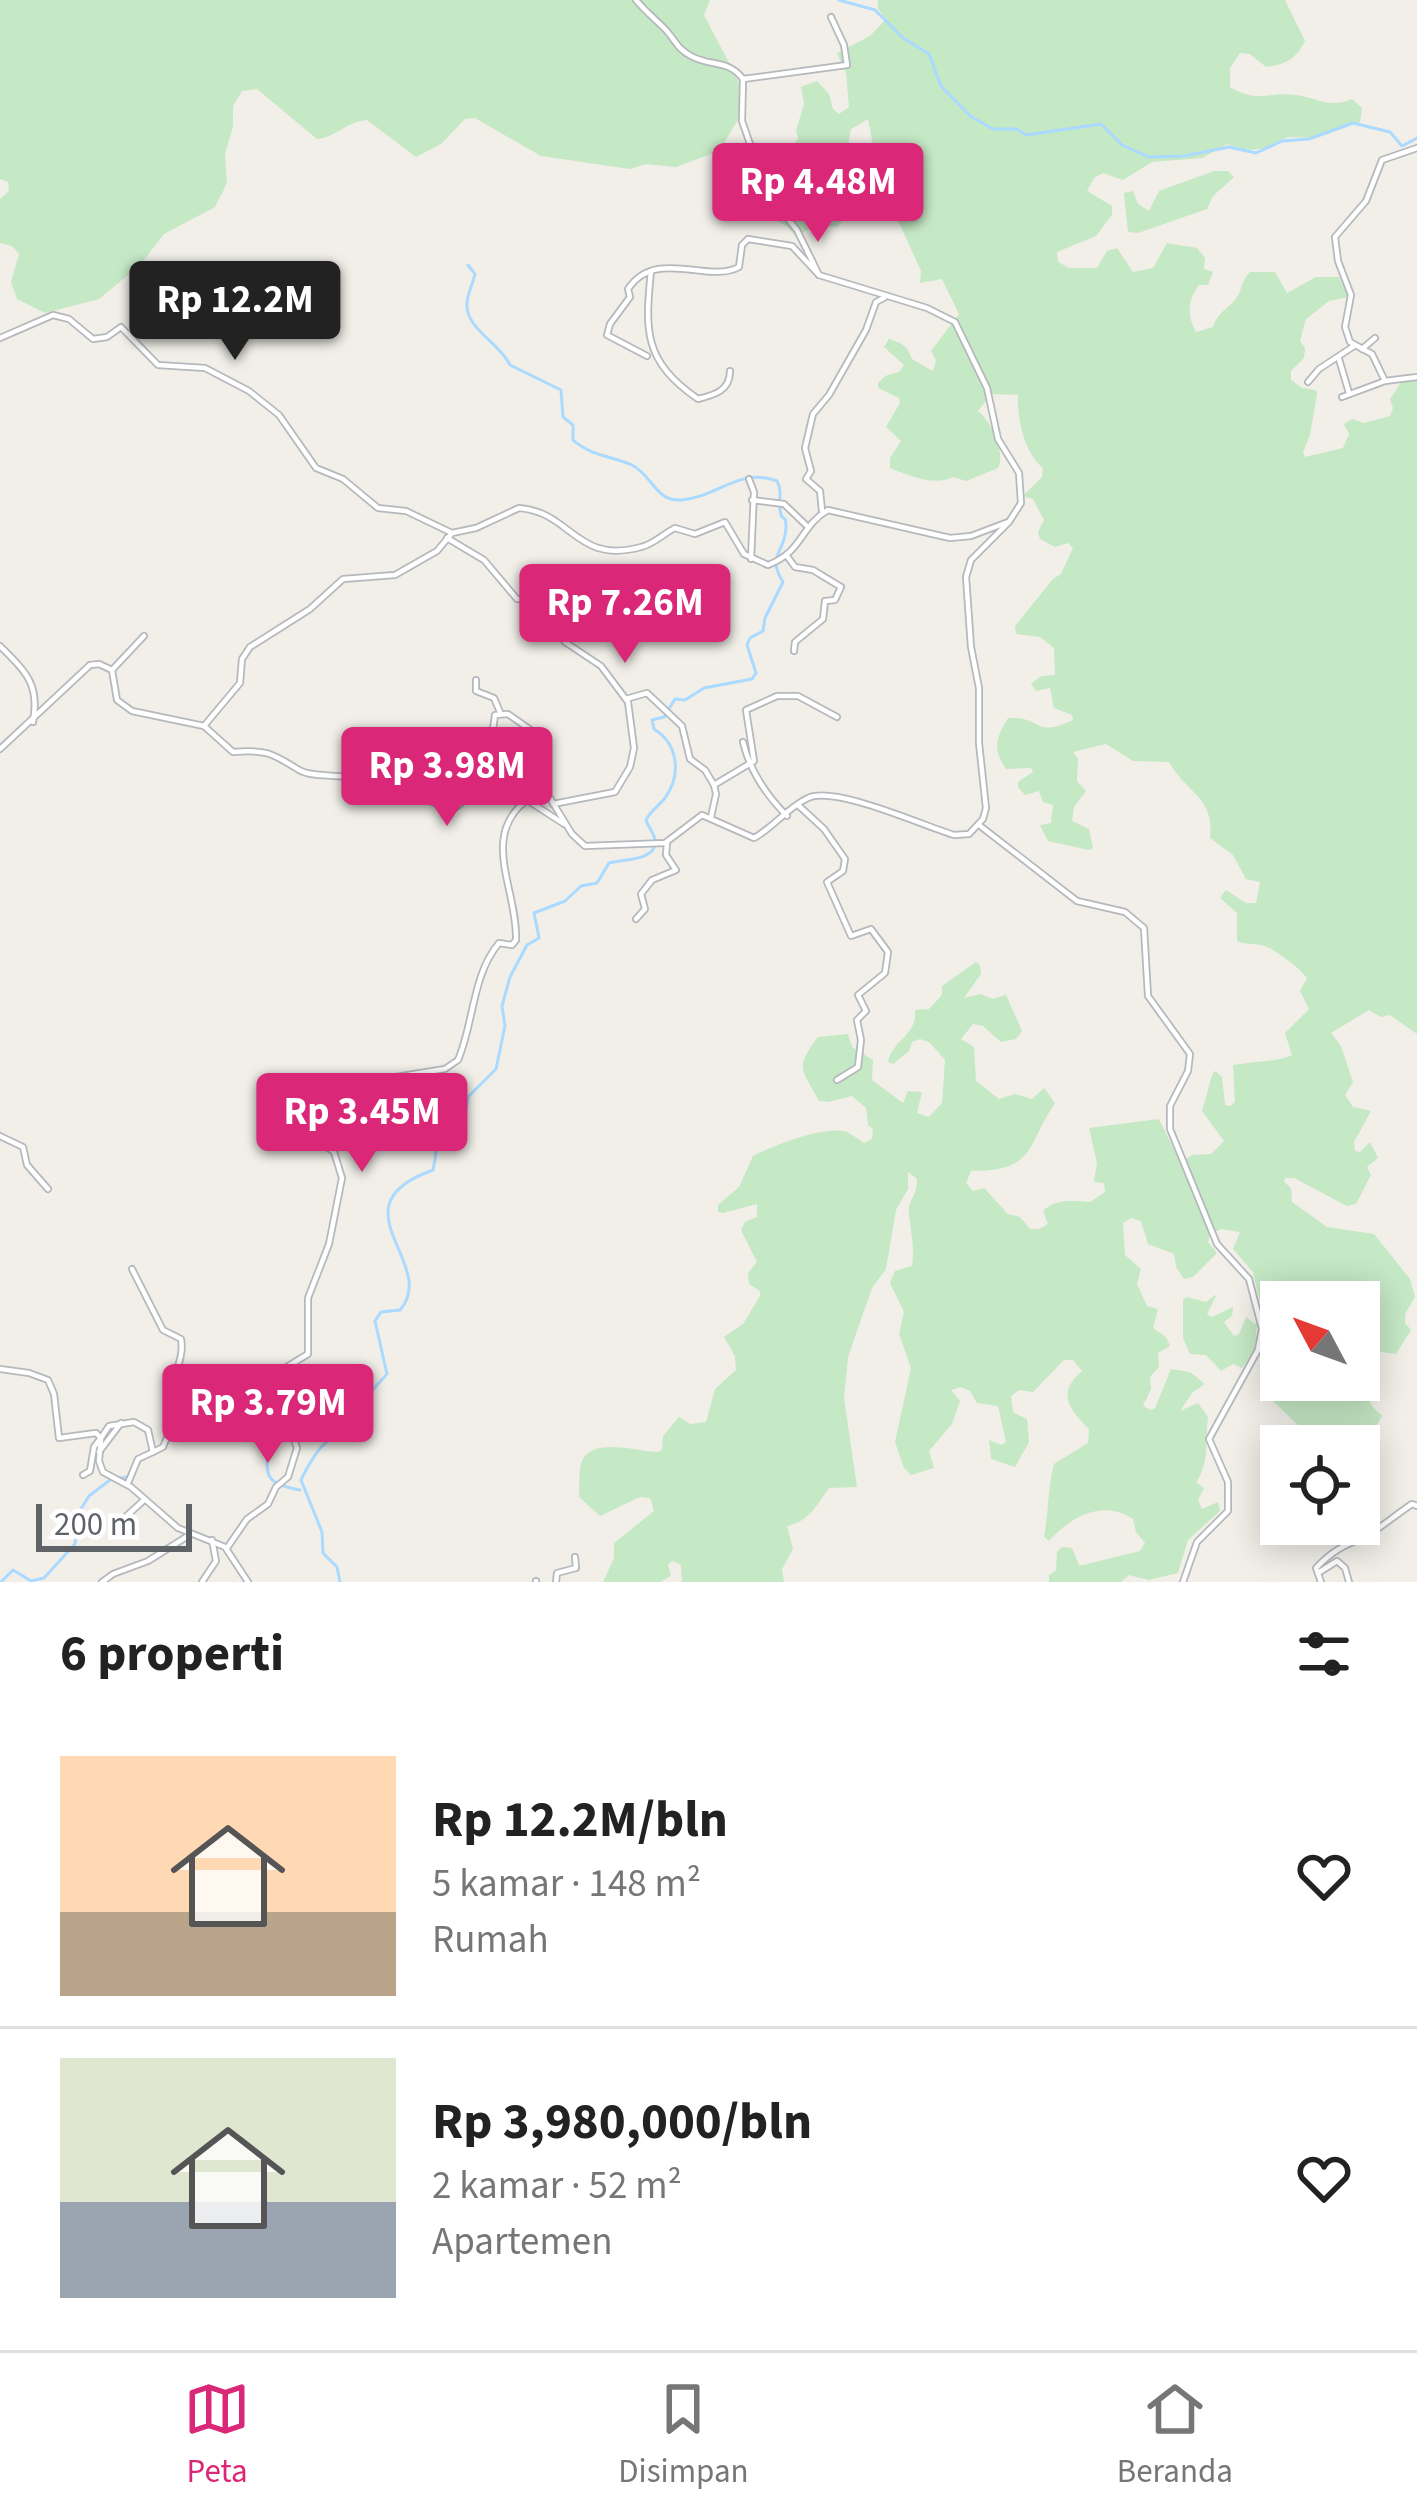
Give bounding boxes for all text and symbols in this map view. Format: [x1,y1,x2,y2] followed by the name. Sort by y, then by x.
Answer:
[694,143,942,245] pin: Rp 4.48M
[739,154,897,210] text: Rp 4.48M
[111,261,359,363] pin: Rp 12.2M
[156,272,314,328] text: Rp 12.2M
[501,564,749,666] pin: Rp 7.26M
[546,575,704,631] text: Rp 7.26M
[323,727,571,829] pin: Rp 3.98M
[368,738,526,794] text: Rp 3.98M
[238,1073,486,1175] pin: Rp 3.45M
[283,1084,441,1140] text: Rp 3.45M
[1260,1281,1380,1401] north arrow
[1260,1281,1380,1545] map controls
[144,1364,392,1466] pin: Rp 3.79M
[189,1375,347,1431] text: Rp 3.79M
[1260,1425,1380,1545] button: locate
[36,1498,192,1551] scale bar
[54,1501,137,1548] text: 200 m
[60,1618,284,1690] text: 6 properti
[1291,1621,1357,1687] icon: filters
[432,1784,728,1856] text: Rp 12.2M/bln
[156,1804,300,1948] icon: home
[1291,1843,1357,1909] icon: heart
[432,1856,701,1912] text: 5 kamar · 148 m²
[432,1912,549,1968] text: Rumah
[432,2086,812,2158] text: Rp 3,980,000/bln
[156,2106,300,2250] icon: home
[1291,2145,1357,2211] icon: heart
[432,2158,682,2214] text: 2 kamar · 52 m²
[432,2214,612,2270] text: Apartemen
[184,2376,250,2495] tab: Peta
[618,2376,749,2495] tab: Disimpan
[1117,2376,1233,2495] tab: Beranda

